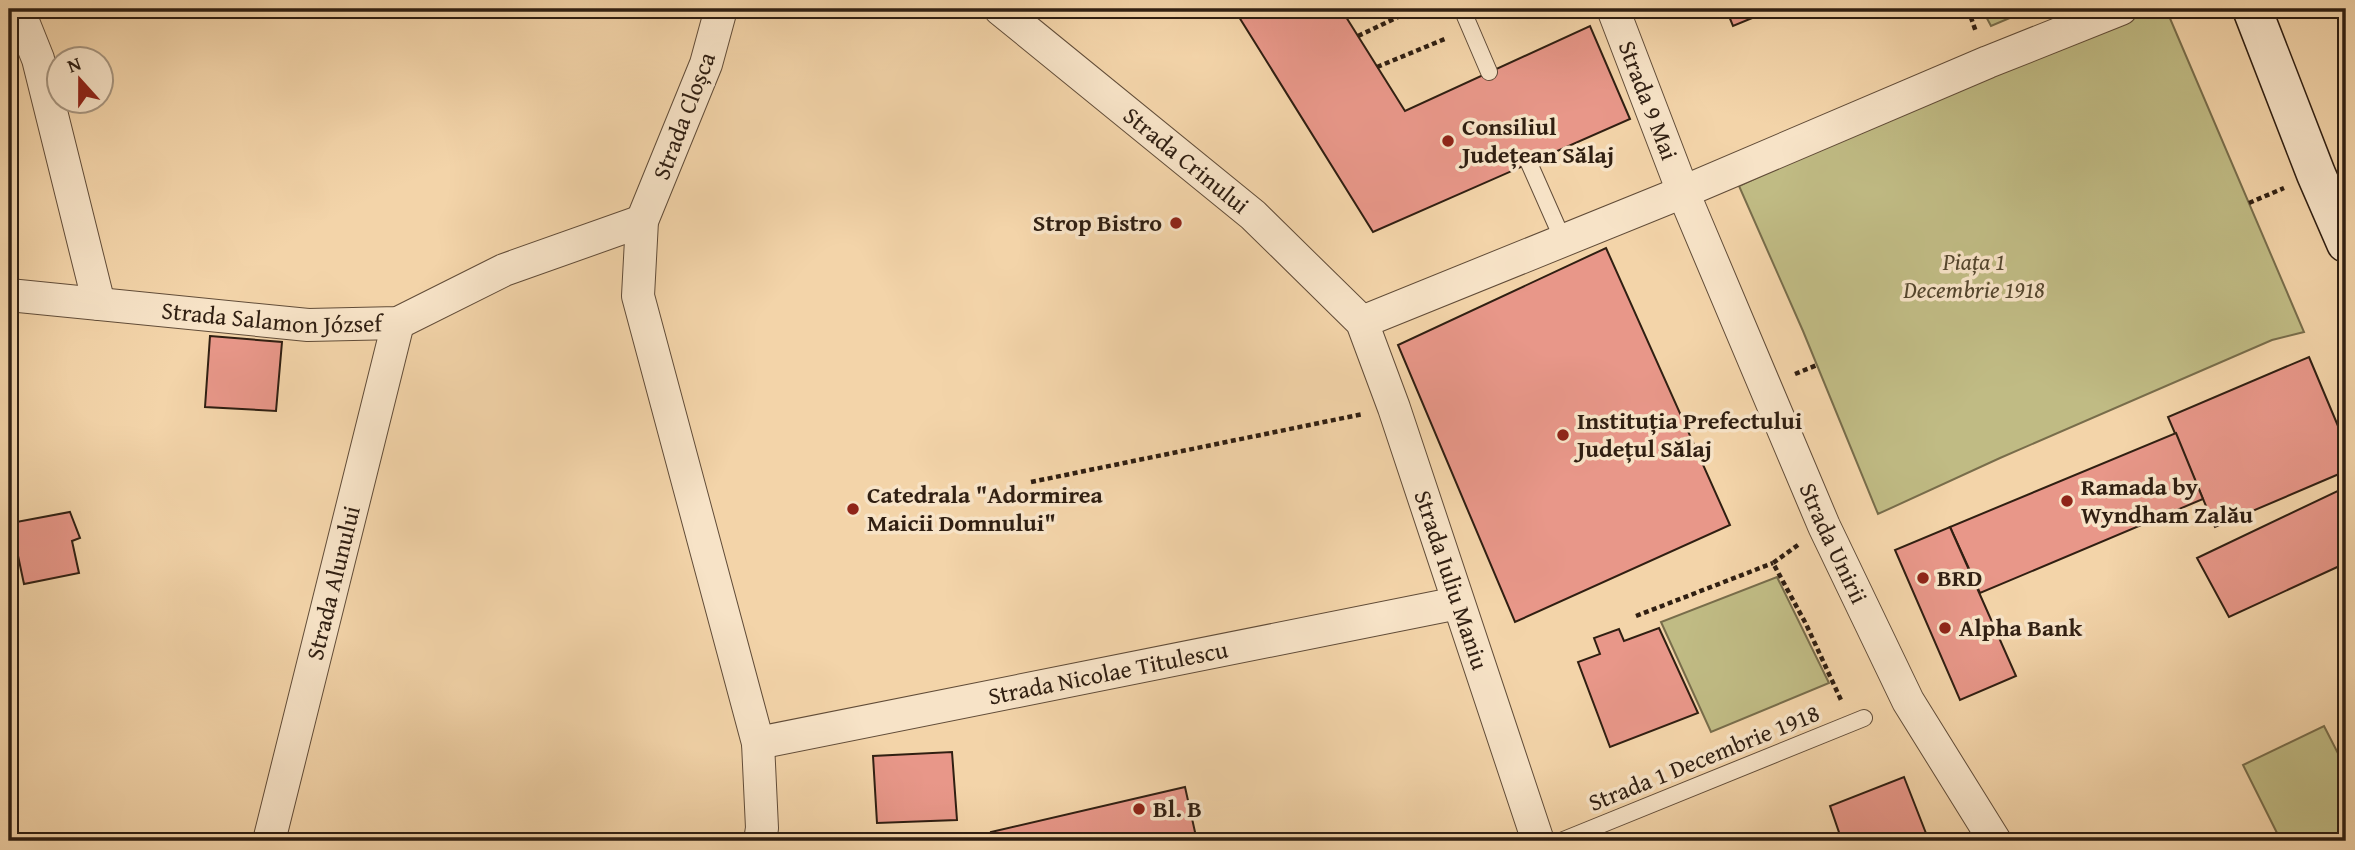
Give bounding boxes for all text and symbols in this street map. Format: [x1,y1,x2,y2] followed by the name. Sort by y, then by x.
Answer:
[1610,36,1687,165] street label: Strada 9 Mai
[46,46,116,116] north arrow
[643,46,724,185] street label: Strada Cloșca
[63,49,85,79] text: N
[1116,98,1257,222] street label: Strada Crinului
[1458,109,1614,172] place label: Consiliul Județean Sălaj
[1440,133,1456,149] marker: Consiliul Județean Sălaj
[1033,205,1162,240] place label: Strop Bistro
[1168,215,1184,231] marker: Strop Bistro
[1902,244,2045,307] park label: Piața 1 Decembrie 1918
[160,292,385,342] street label: Strada Salamon József
[1573,403,1802,466] place label: Instituția Prefectului Județul Sălaj
[1555,427,1571,443] marker: Instituția Prefectului Județul Sălaj
[2081,469,2253,532] place label: Ramada by Wyndham Zalău
[867,477,1104,540] place label: Catedrala "Adormirea Maicii Domnului"
[1791,477,1877,610] street label: Strada Unirii
[1406,486,1498,674] street label: Strada Iuliu Maniu
[2059,493,2075,509] marker: Ramada by Wyndham Zalău
[845,501,861,517] marker: Catedrala "Adormirea Maicii Domnului"
[297,502,369,664] street label: Strada Alunului
[1937,560,1982,595] place label: BRD
[1915,570,1931,586] marker: BRD
[1959,610,2083,645] place label: Alpha Bank
[1937,620,1953,636] marker: Alpha Bank
[985,631,1231,714] street label: Strada Nicolae Titulescu
[1583,695,1825,820] street label: Strada 1 Decembrie 1918
[1153,791,1202,826] place label: Bl. B
[1131,801,1147,817] marker: Bl. B

